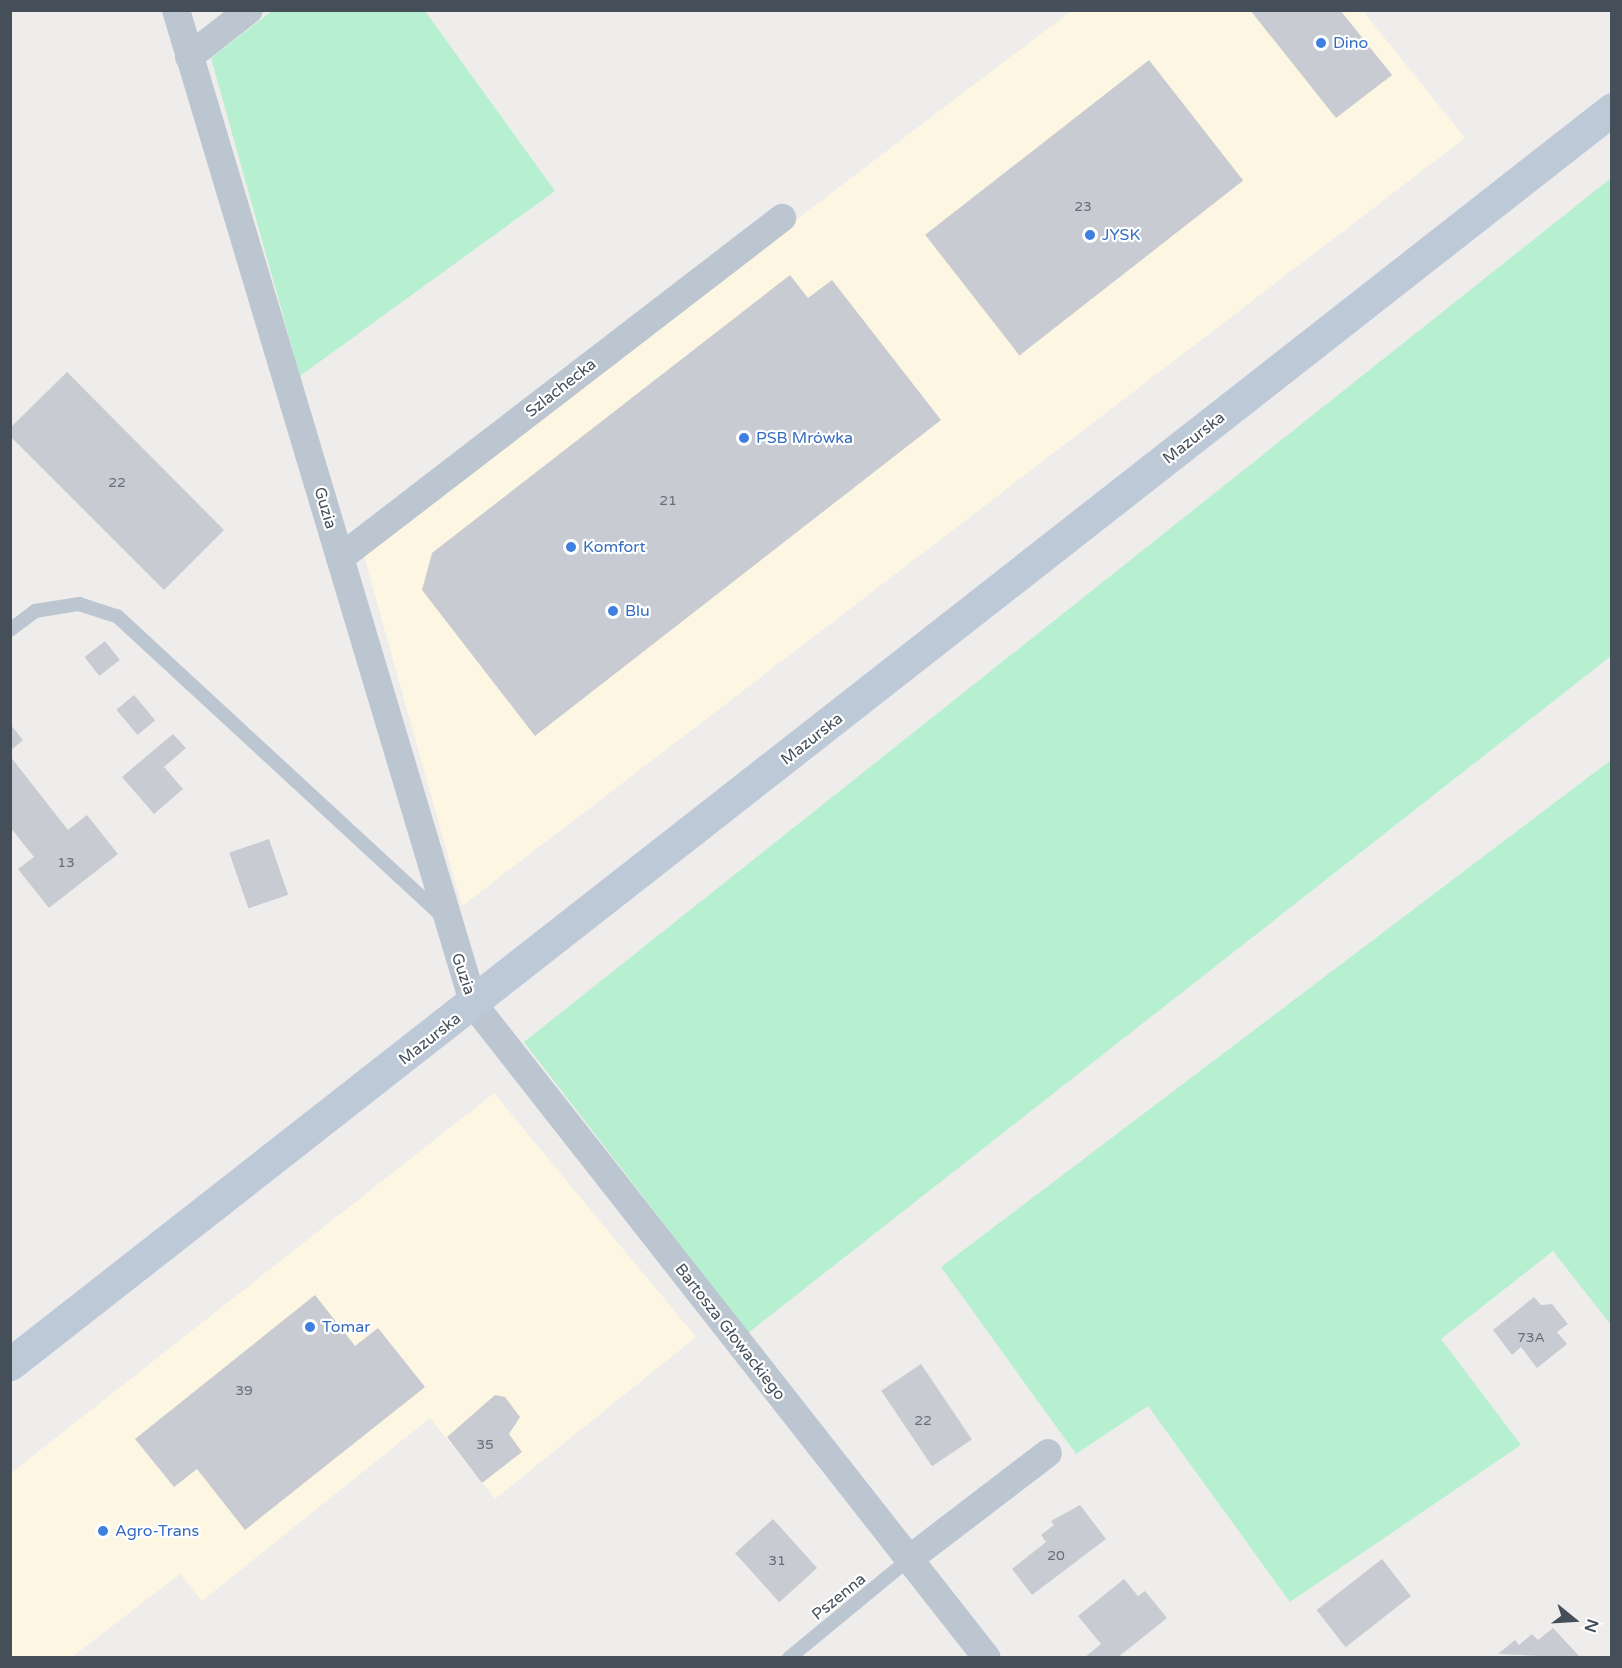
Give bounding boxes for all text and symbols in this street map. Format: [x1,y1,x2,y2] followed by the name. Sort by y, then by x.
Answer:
[1333,33,1368,53] place label: Dino
[1314,36,1328,50] marker: Dino
[1074,199,1092,215] house number: 23
[1102,225,1140,245] place label: JYSK
[1083,228,1097,242] marker: JYSK
[522,355,600,421] street label: Szlachecka
[1159,408,1229,468] street label: Mazurska
[756,428,853,448] place label: PSB Mrówka
[737,431,751,445] marker: PSB Mrówka
[108,475,126,491] house number: 22
[310,485,340,531] street label: Guzia
[659,493,677,509] house number: 21
[583,537,646,557] place label: Komfort
[564,540,578,554] marker: Komfort
[625,601,650,621] place label: Blu
[606,604,620,618] marker: Blu
[777,709,847,769] street label: Mazurska
[57,855,75,871] house number: 13
[447,951,479,997] street label: Guzia
[395,1009,465,1069] street label: Mazurska
[671,1260,789,1404] street label: Bartosza Głowackiego
[322,1317,370,1337] place label: Tomar
[303,1320,317,1334] marker: Tomar
[1517,1330,1545,1346] house number: 73A
[235,1383,253,1399] house number: 39
[914,1413,932,1429] house number: 22
[476,1437,494,1453] house number: 35
[115,1521,199,1541] place label: Agro-Trans
[96,1524,110,1538] marker: Agro-Trans
[1047,1548,1065,1564] house number: 20
[768,1553,786,1569] house number: 31
[808,1569,870,1625] street label: Pszenna
[1544,1590,1604,1650] north arrow
[1580,1616,1603,1635] text: N

